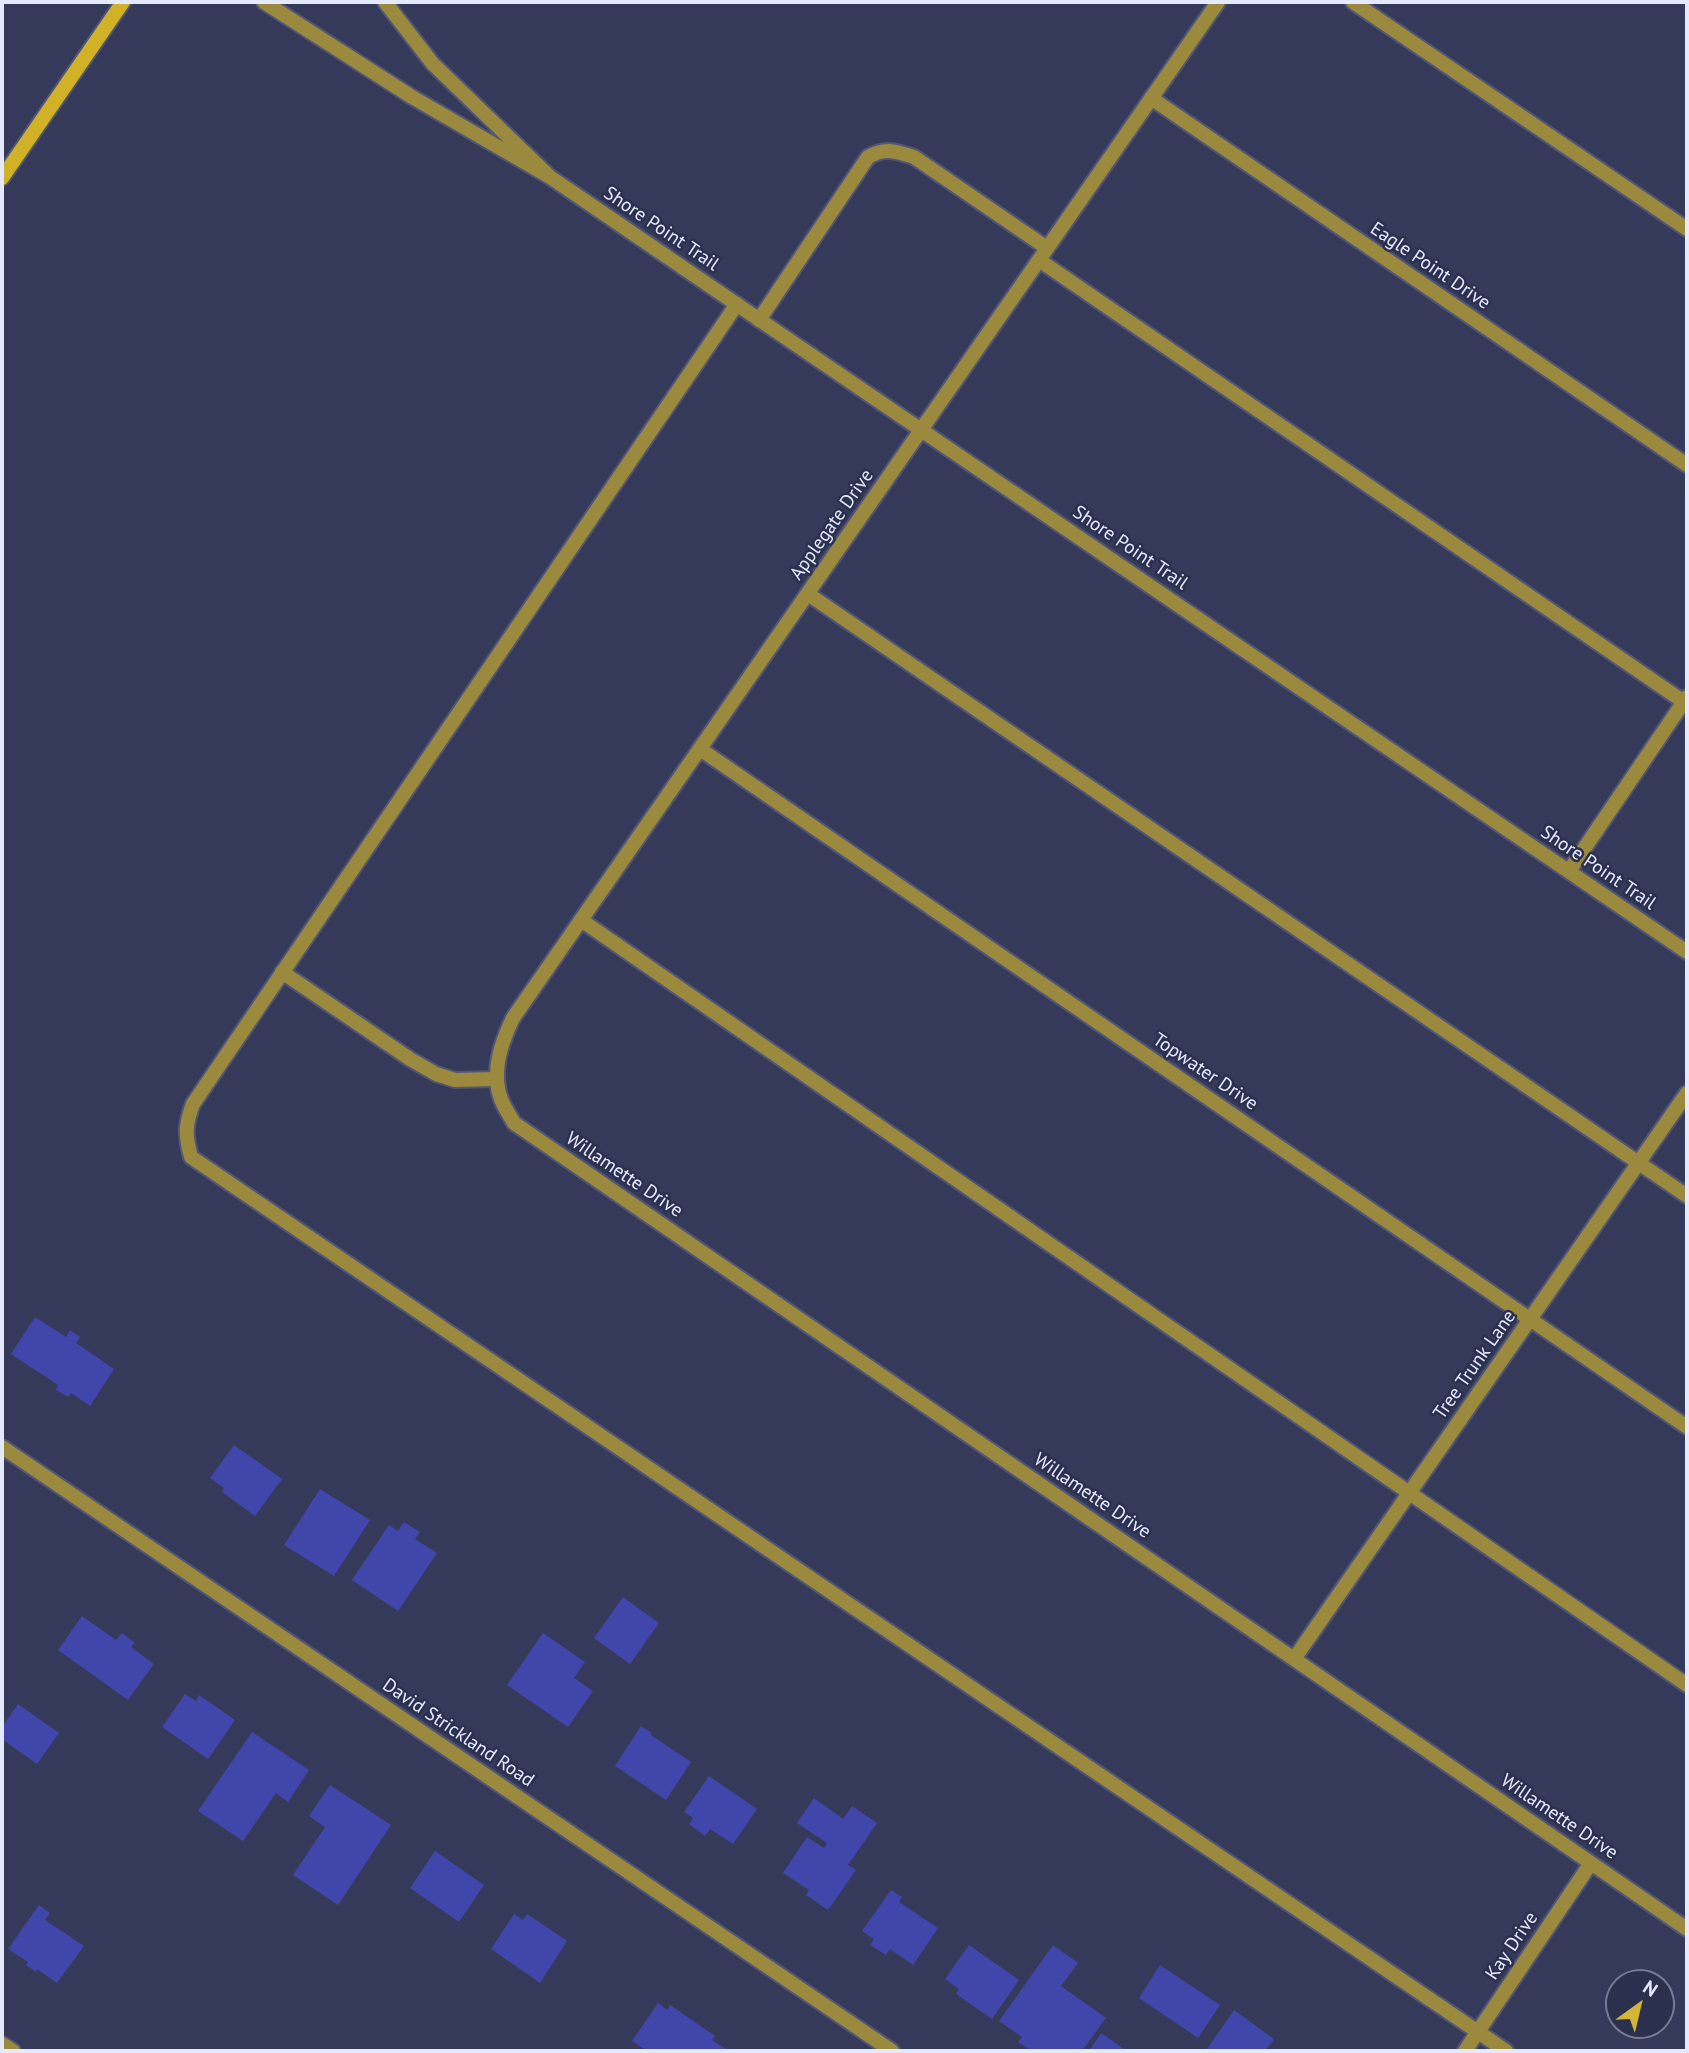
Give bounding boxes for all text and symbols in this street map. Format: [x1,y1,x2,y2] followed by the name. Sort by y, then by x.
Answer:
[599,182,723,276] street label: Shore Point Trail
[1366,217,1494,315] street label: Eagle Point Drive
[785,465,879,585] street label: Applegate Drive
[1068,501,1192,595] street label: Shore Point Trail
[1536,821,1660,915] street label: Shore Point Trail
[1148,1029,1262,1115] street label: Topwater Drive
[561,1127,687,1223] street label: Willamette Drive
[1429,1306,1521,1424] street label: Tree Trunk Lane
[1029,1448,1155,1544] street label: Willamette Drive
[378,1674,538,1792] street label: David Strickland Road
[1496,1769,1622,1865] street label: Willamette Drive
[1481,1908,1543,1984] street label: Kay Drive
[1605,1969,1675,2039] north arrow
[1639,1975,1663,2002] text: N

